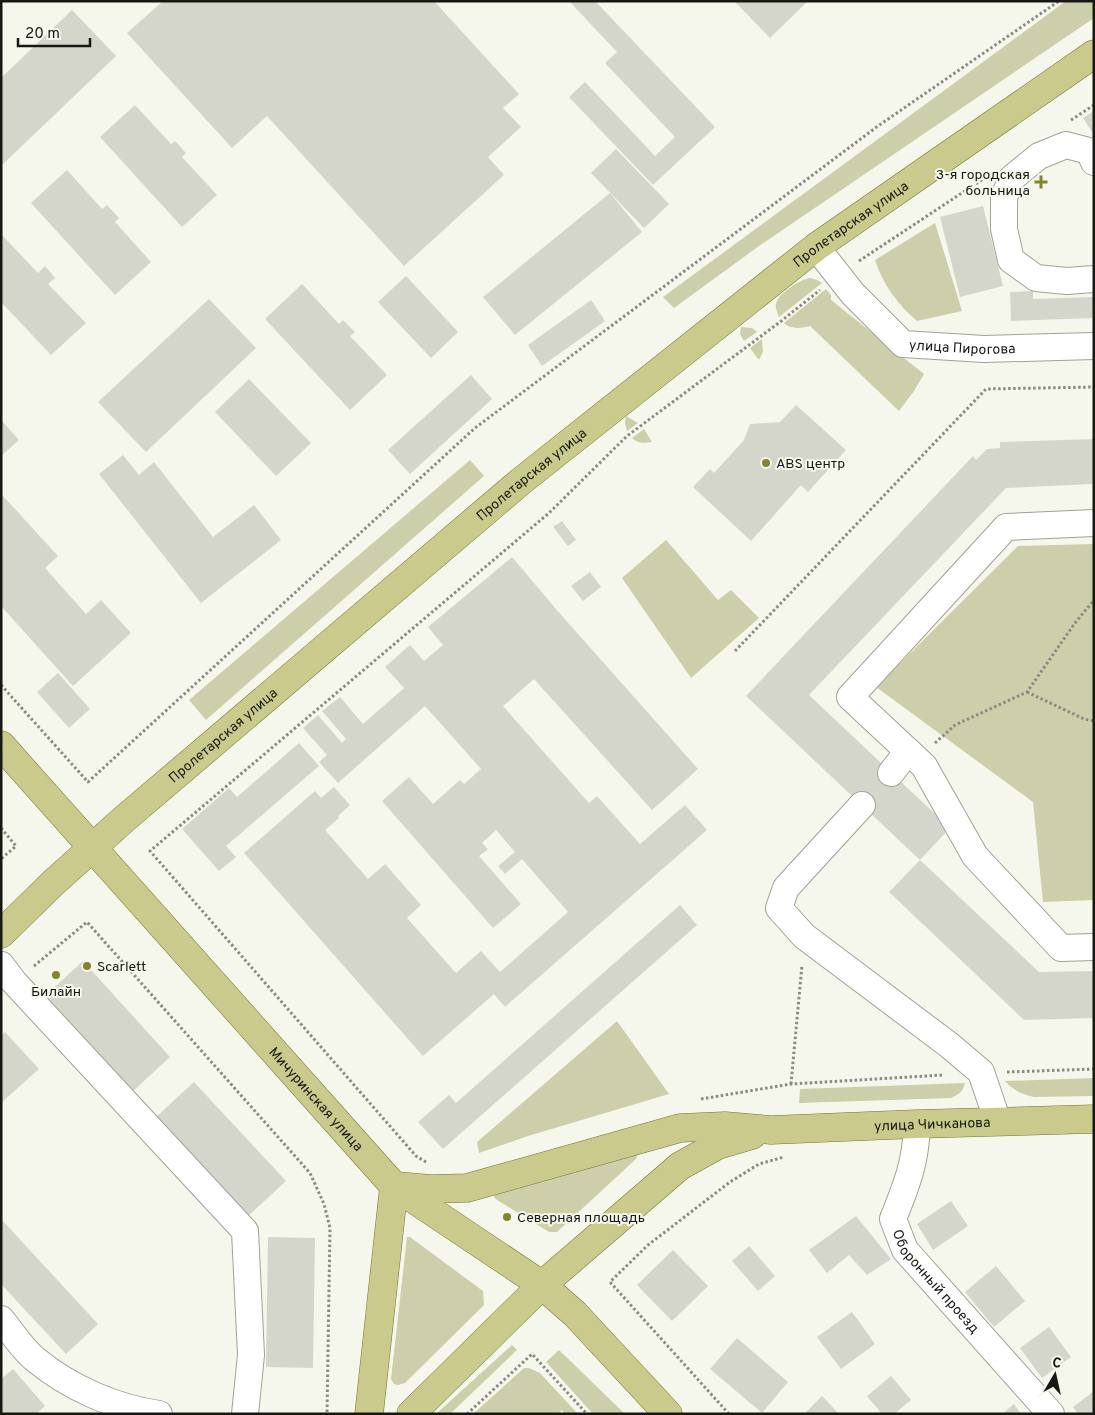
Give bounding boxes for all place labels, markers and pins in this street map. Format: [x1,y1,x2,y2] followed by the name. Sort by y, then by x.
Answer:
[936,167,1030,200] place label: 3-я городская больница
[1034,175,1048,189] marker: 3-я городская больница
[776,456,845,473] place label: ABS центр
[760,457,772,469] marker: ABS центр
[97,959,146,976] place label: Scarlett
[81,960,93,972] marker: Scarlett
[50,969,62,981] marker: Билайн
[31,984,81,1001] place label: Билайн
[517,1210,645,1227] place label: Северная площадь
[501,1211,513,1223] marker: Северная площадь

